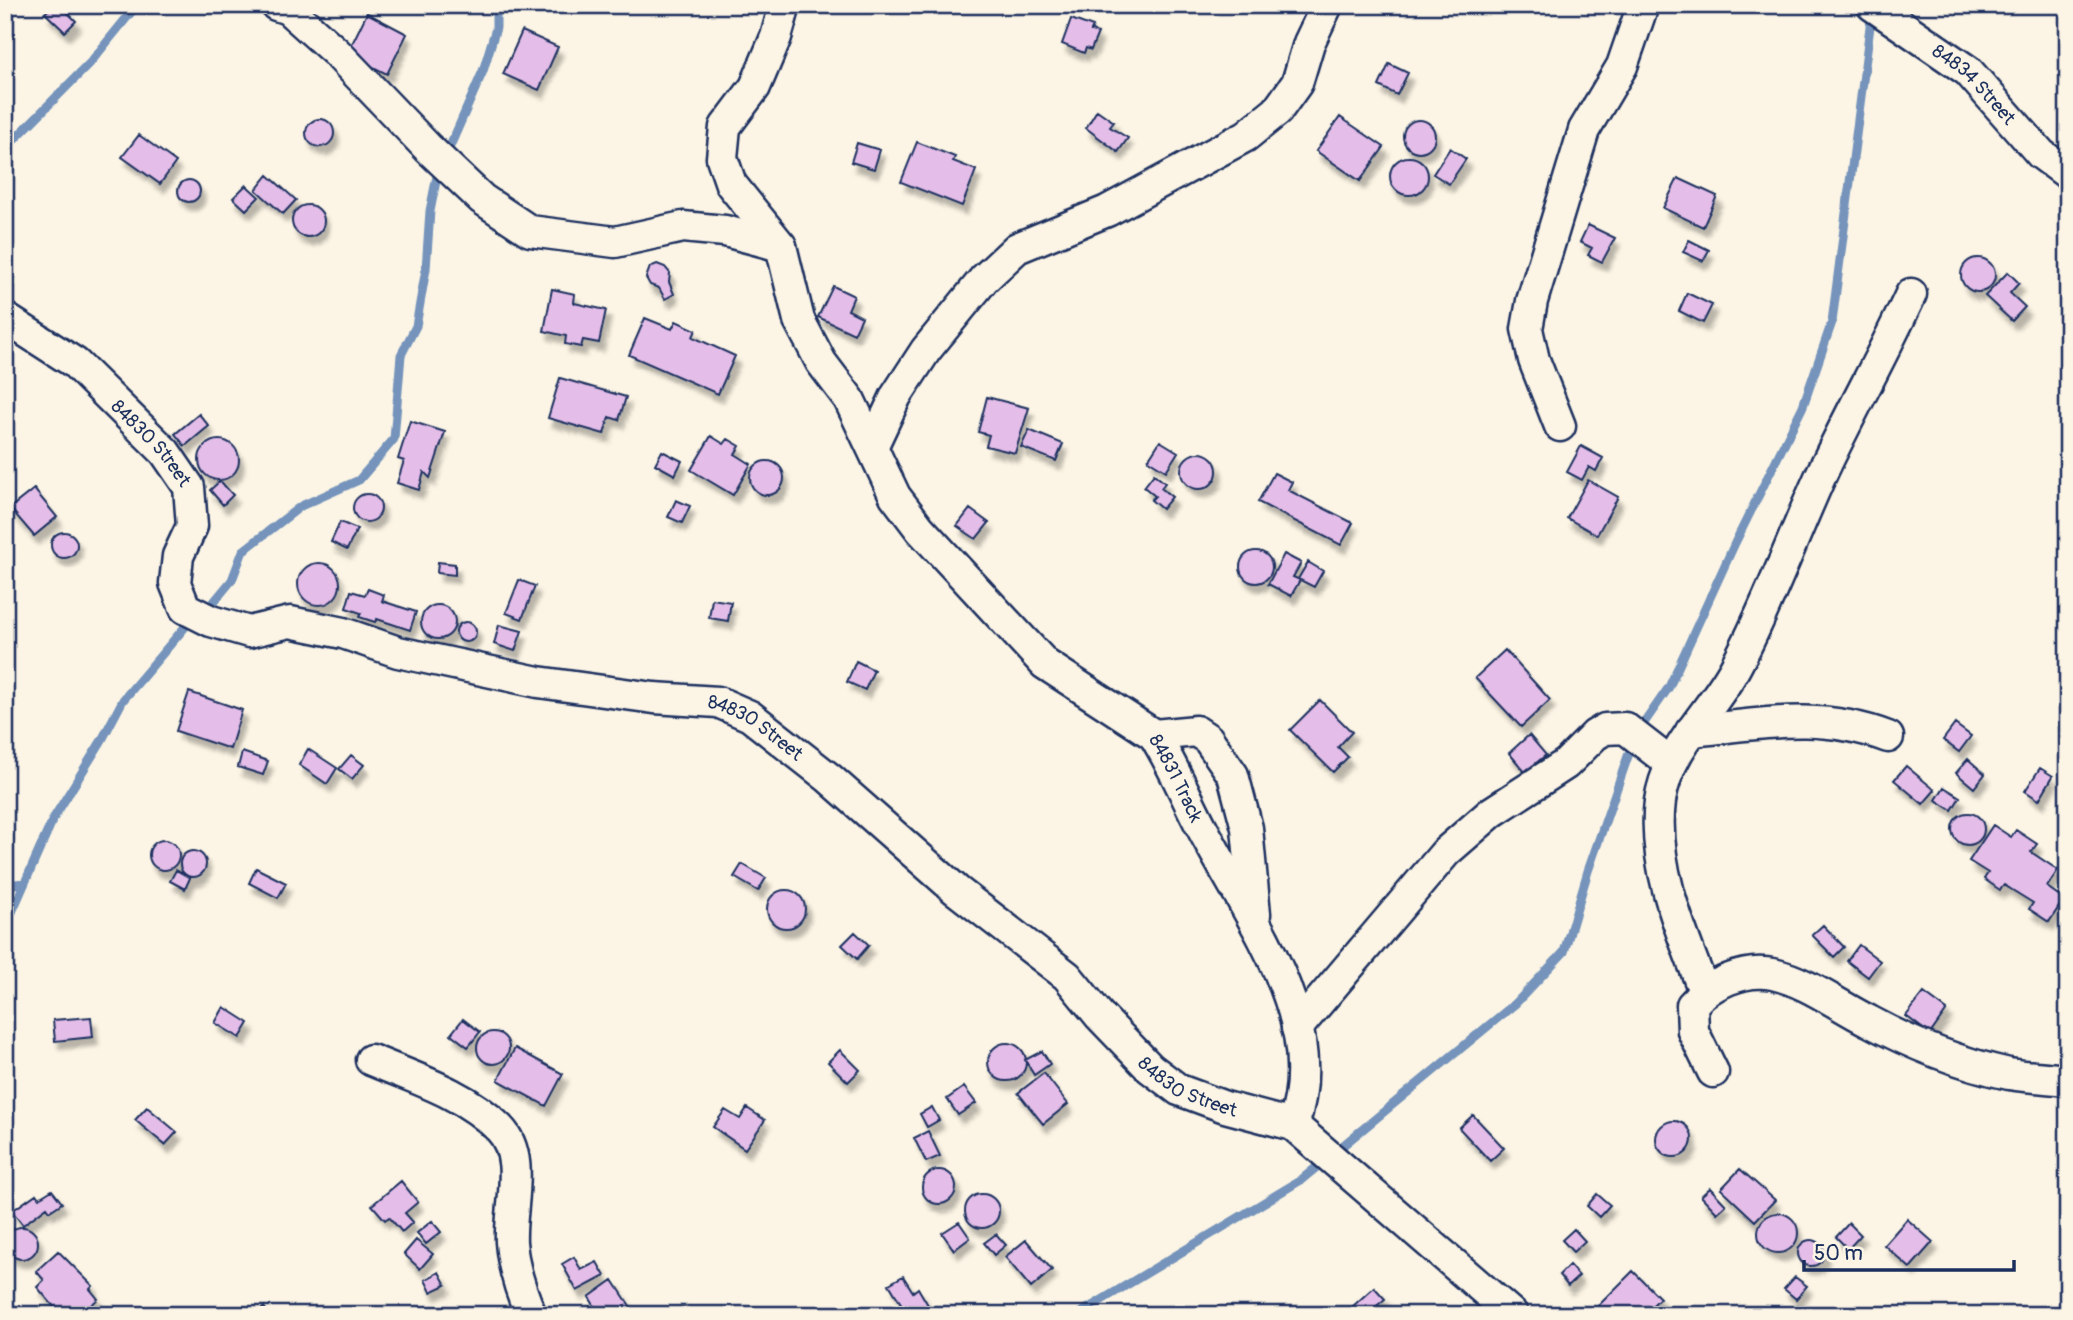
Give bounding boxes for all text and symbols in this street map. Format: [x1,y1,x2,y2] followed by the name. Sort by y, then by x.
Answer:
[1927,39,2021,130] street label: 84834 Street
[106,395,196,492] street label: 84830 Street
[707,690,808,766] street label: 84830 Street
[1143,730,1208,826] street label: 84831 Track
[1132,1052,1240,1123] street label: 84830 Street
[1804,1229,2014,1273] scale bar
[1814,1240,1863,1267] text: 50 m

